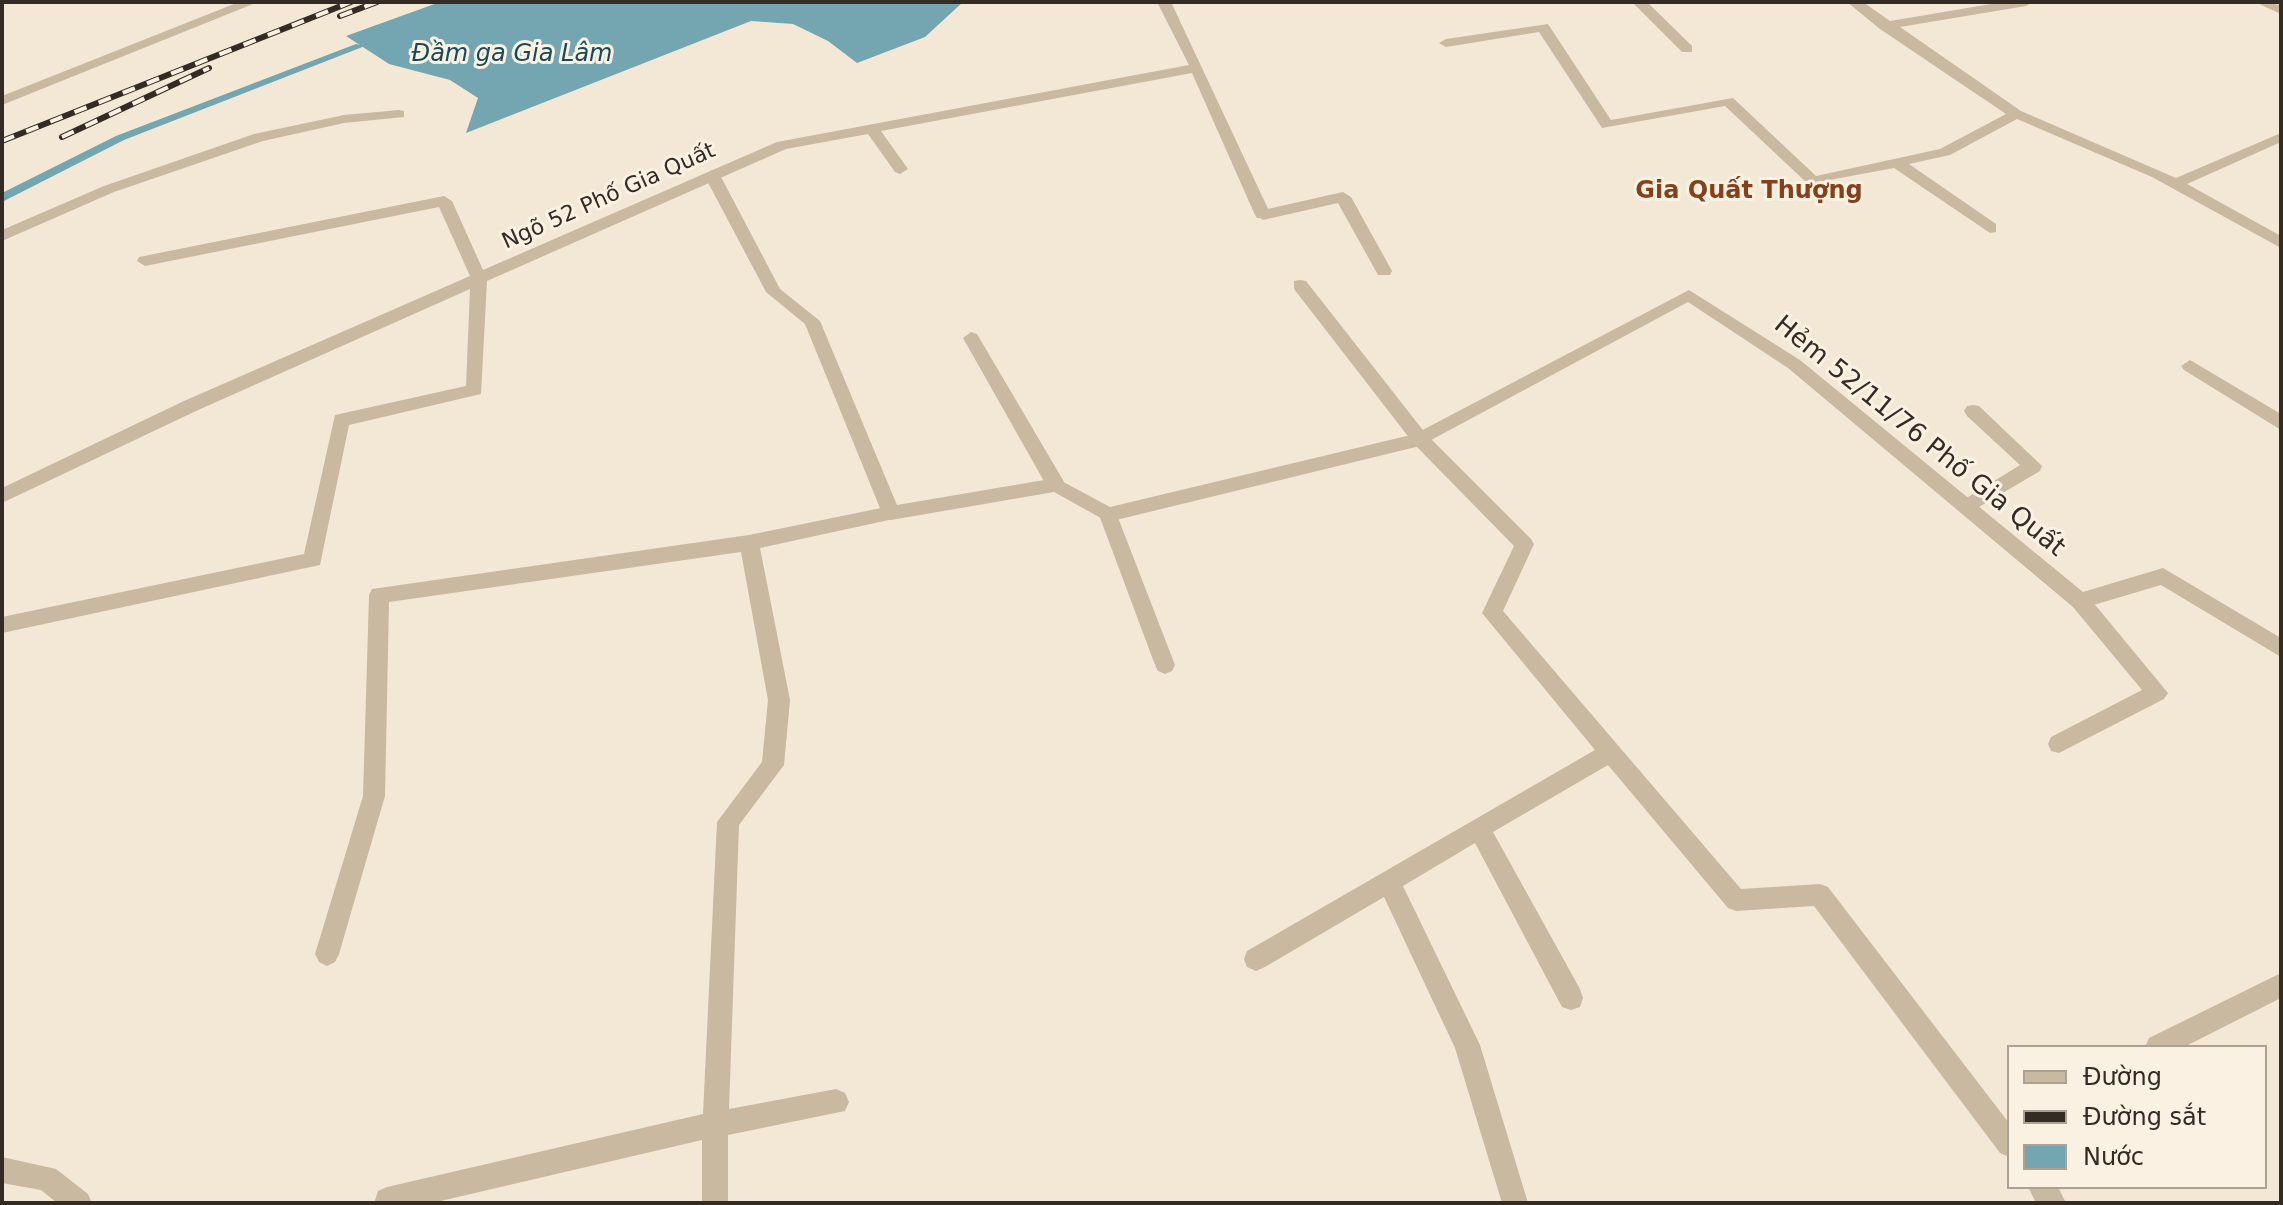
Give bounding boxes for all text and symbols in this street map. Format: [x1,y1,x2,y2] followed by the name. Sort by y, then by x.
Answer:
[412,41,612,69] water label: Đầm ga Gia Lâm
[498,138,720,256] street label: Ngõ 52 Phố Gia Quất
[1635,178,1863,206] district label: Gia Quất Thượng
[1767,310,2071,564] street label: Hẻm 52/11/76 Phố Gia Quất
[2007,1045,2267,1189] legend
[2083,1063,2162,1091] text: Đường
[2083,1103,2206,1131] text: Đường sắt
[2083,1143,2144,1171] text: Nước

